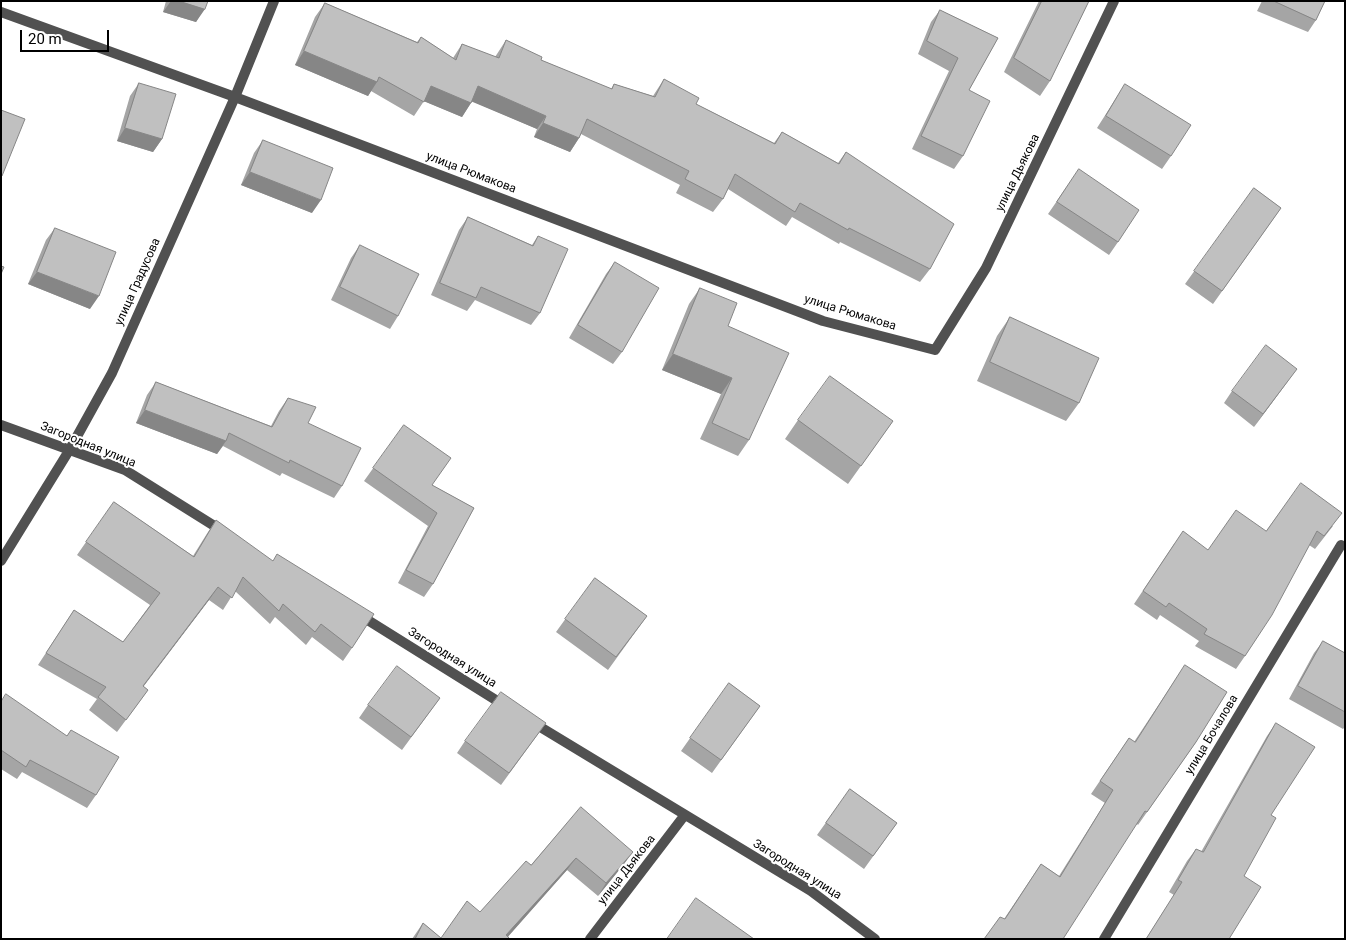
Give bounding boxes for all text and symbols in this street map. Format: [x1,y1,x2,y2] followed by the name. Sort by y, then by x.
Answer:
[22,20,111,52] scale bar
[28,30,62,48] text: 20 m
[993,132,1043,214] street label: улица Дьякова
[424,149,518,197] street label: улица Рюмакова
[112,236,164,328] street label: улица Градусова
[802,292,898,334] street label: улица Рюмакова
[38,419,138,471] street label: Загородная улица
[405,625,499,691] street label: Загородная улица
[1183,692,1241,778] street label: улица Бочалова
[595,832,659,908] street label: улица Дьякова
[750,837,844,903] street label: Загородная улица

